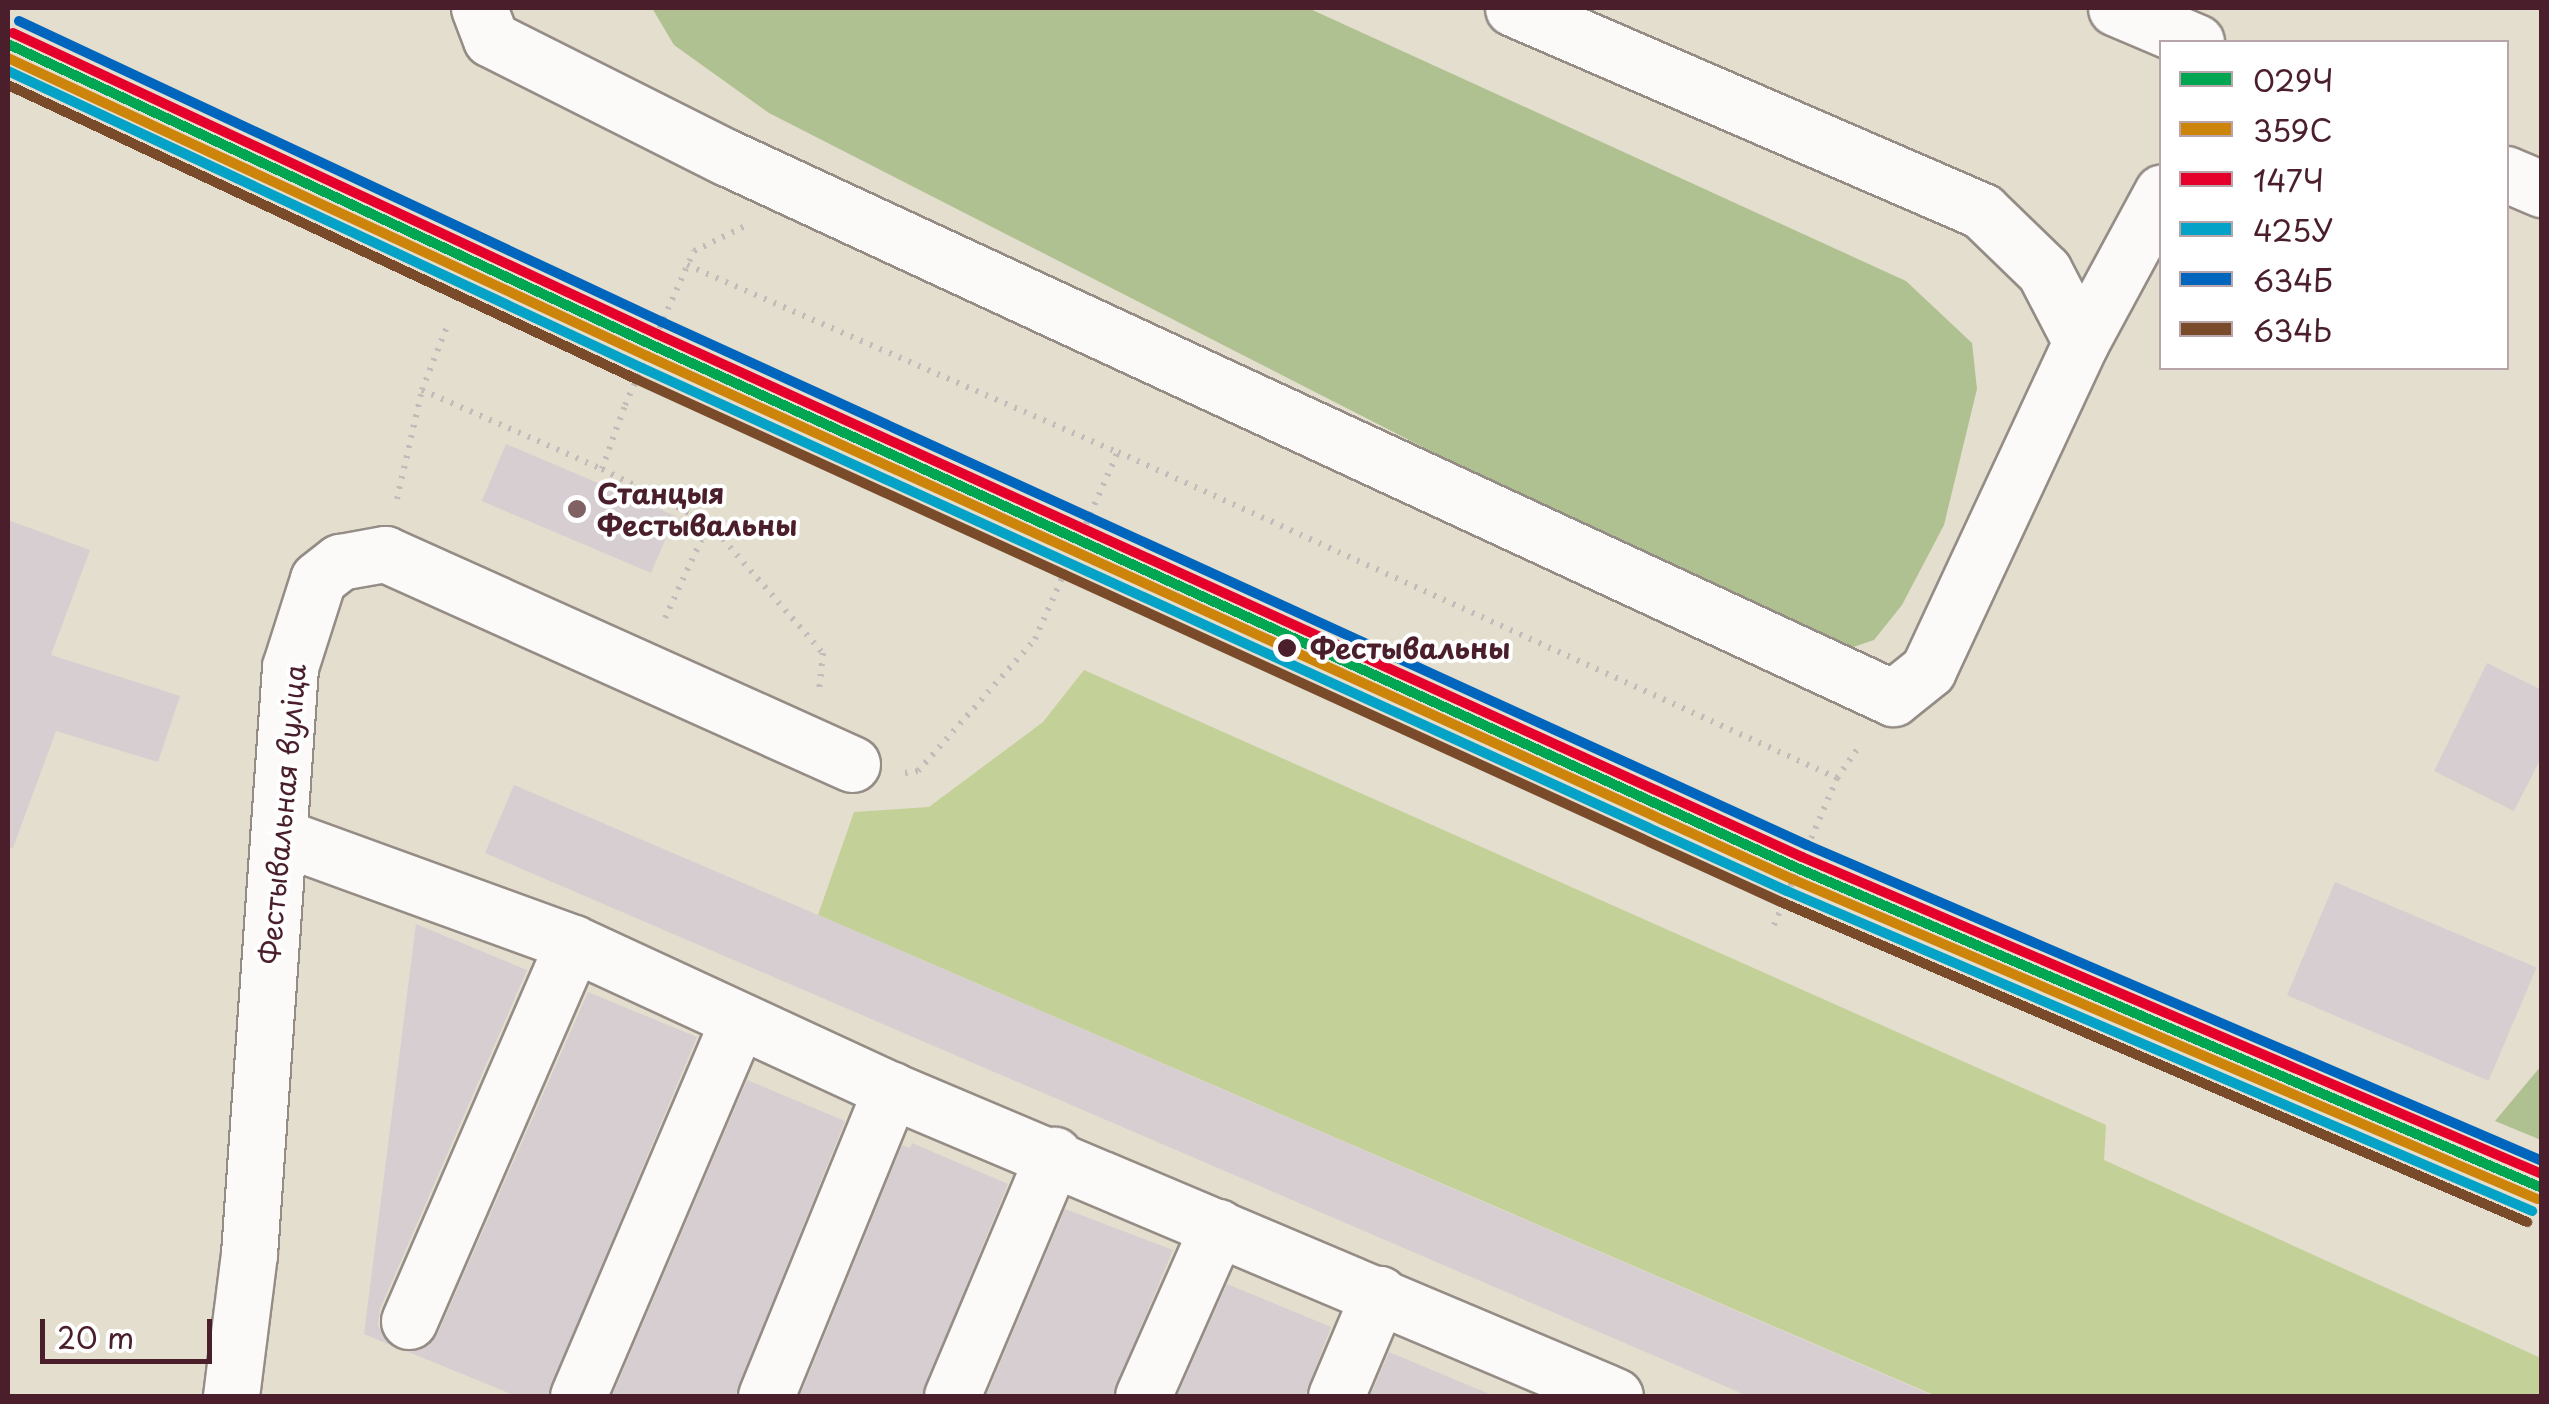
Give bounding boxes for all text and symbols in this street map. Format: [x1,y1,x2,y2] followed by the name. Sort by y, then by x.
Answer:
[2159,40,2509,370] legend
[2253,57,2334,102] text: 029Ч
[2253,107,2333,152] text: 359С
[2253,157,2324,202] text: 147Ч
[2253,207,2333,252] text: 425У
[2253,257,2333,302] text: 634Б
[2253,307,2332,352] text: 634Ь
[597,476,797,542] place label: Станцыя Фестывальны
[566,498,588,520] marker: Станцыя Фестывальны
[1310,631,1510,665] place label: Фестывальны
[1274,635,1300,661] marker: Фестывальны
[252,662,312,966] street label: Фестывальная вуліца
[45,1299,218,1361] scale bar
[57,1314,134,1359] text: 20 m

